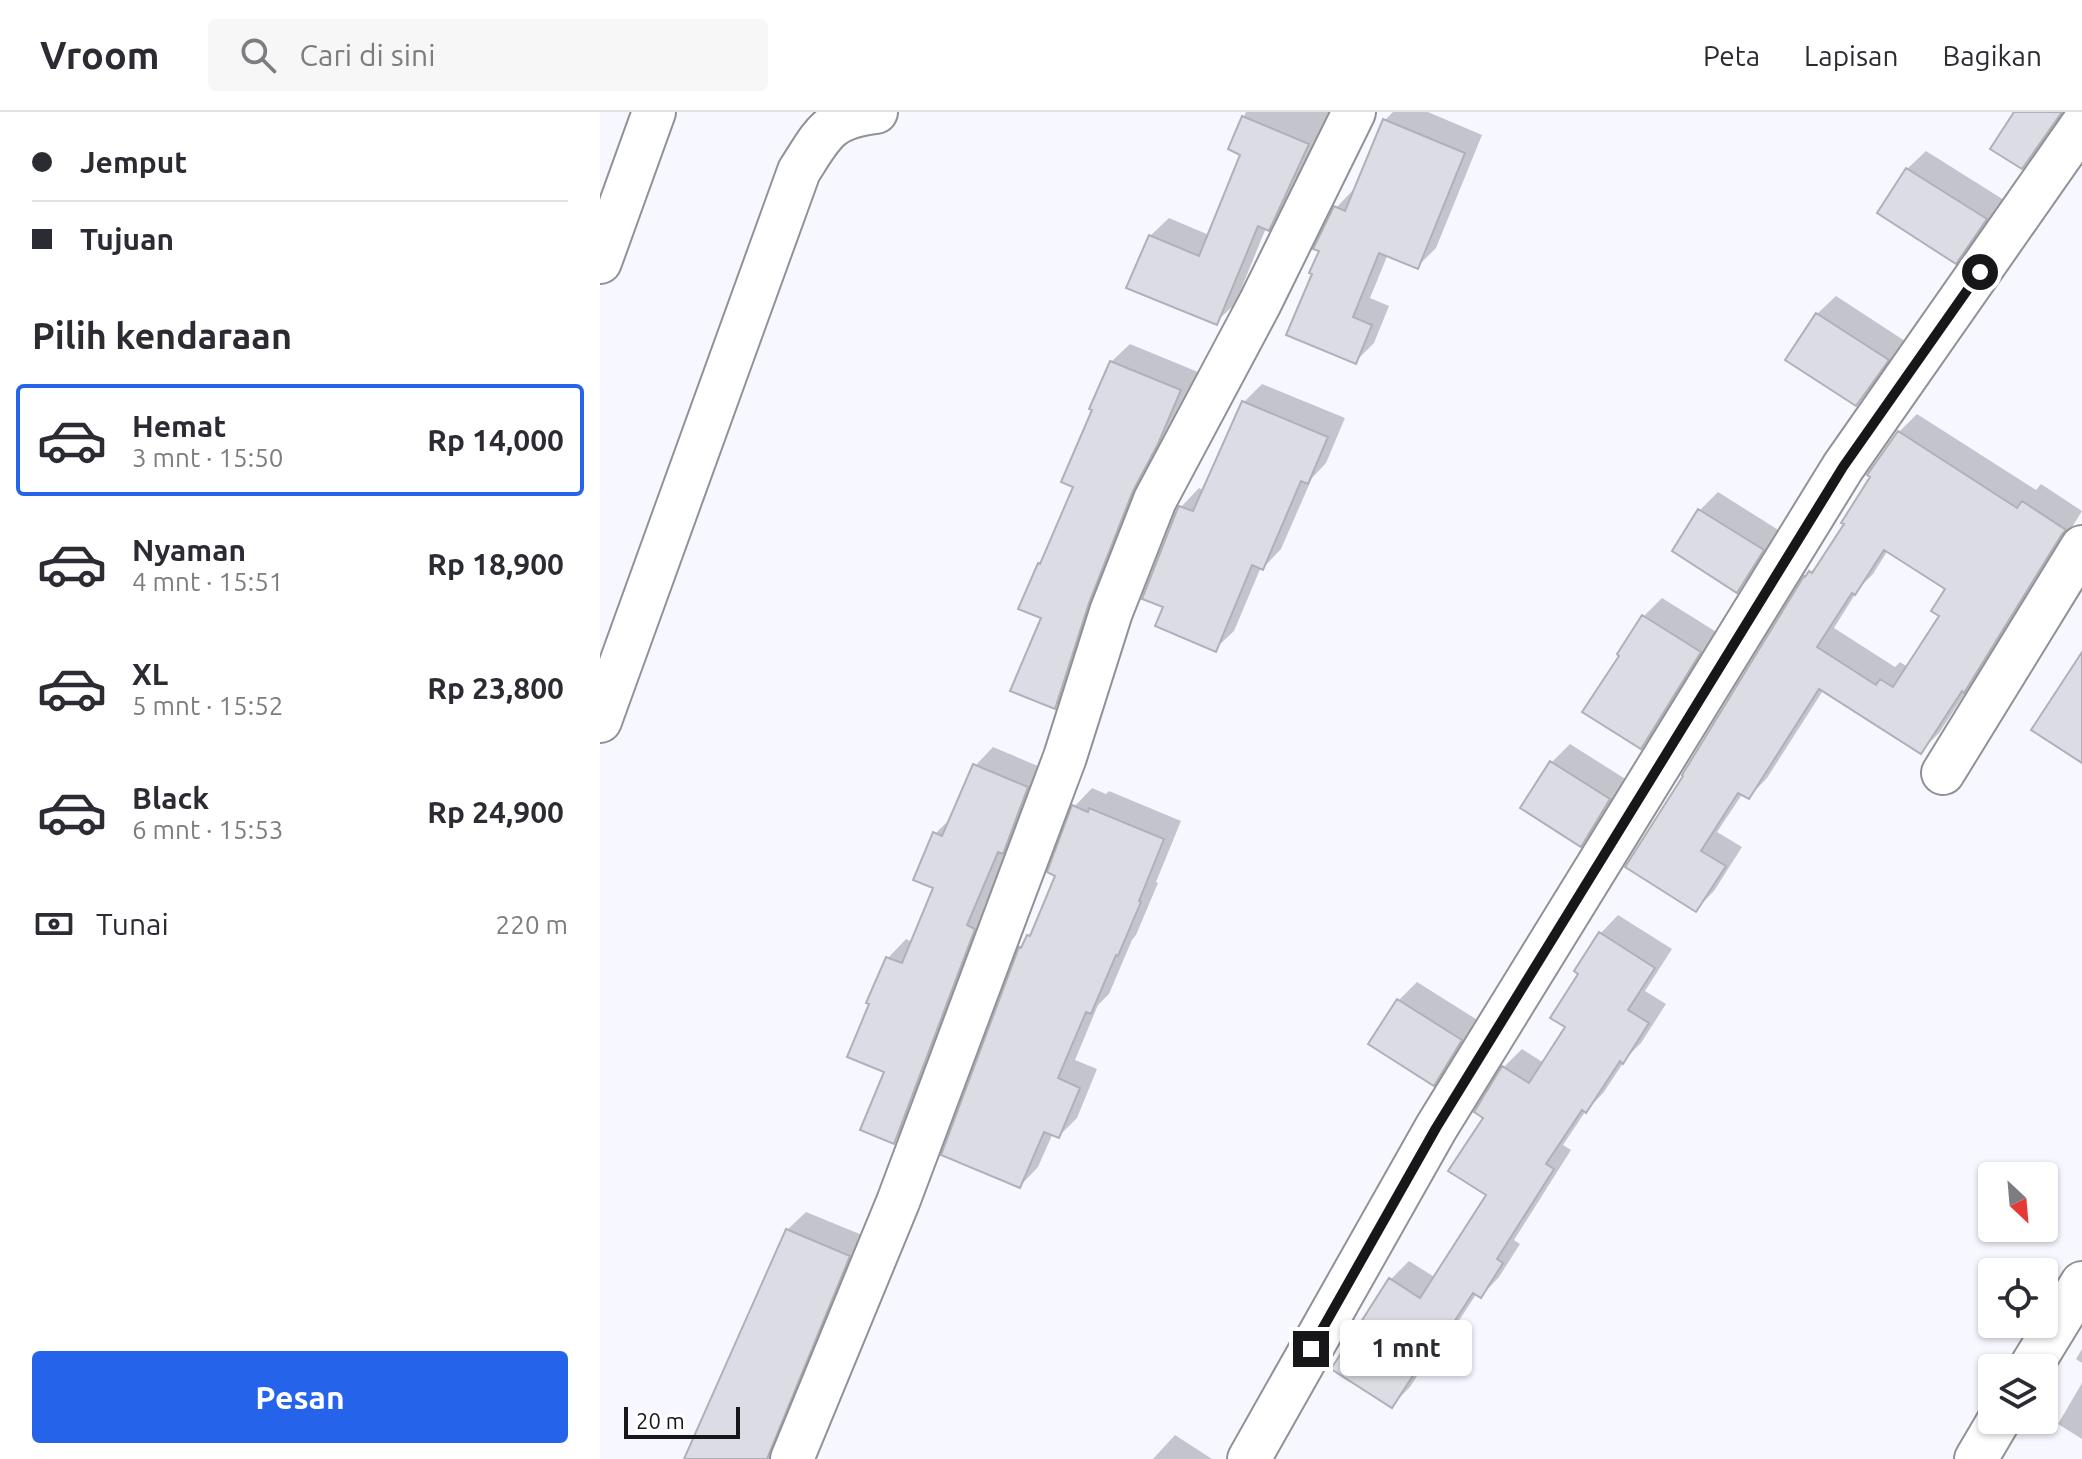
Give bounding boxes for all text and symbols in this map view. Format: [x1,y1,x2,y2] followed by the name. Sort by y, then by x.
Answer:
[208,19,768,91] search box
[236,33,280,77] icon: search
[40,34,160,76] text: Vroom
[300,38,435,72] text: Cari di sini
[1703,40,1760,71] text: Peta
[1804,40,1898,71] text: Lapisan
[1942,40,2042,71] text: Bagikan
[80,145,187,179] text: Jemput
[80,222,174,256] text: Tujuan
[1962,254,1998,290] route start
[32,315,292,356] text: Pilih kendaraan
[36,404,108,476] icon: car
[132,409,226,443] text: Hemat
[427,423,564,457] text: Rp 14,000
[132,443,283,472] text: 3 mnt · 15:50
[36,528,108,600] icon: car
[132,533,246,567] text: Nyaman
[427,547,564,581] text: Rp 18,900
[132,567,283,596] text: 4 mnt · 15:51
[36,652,108,724] icon: car
[132,657,168,691] text: XL
[427,671,564,705] text: Rp 23,800
[132,691,283,720] text: 5 mnt · 15:52
[36,776,108,848] icon: car
[132,781,209,815] text: Black
[427,795,564,829] text: Rp 24,900
[132,815,283,844] text: 6 mnt · 15:53
[32,902,76,946] icon: cash
[96,907,169,941] text: Tunai
[496,910,568,939] text: 220 m
[1978,1162,2058,1242] north arrow
[1978,1162,2058,1434] map controls
[1978,1258,2058,1338] button: locate
[1339,1321,1471,1377] callout: 1 mnt
[1293,1331,1329,1367] route end
[1371,1333,1441,1362] text: 1 mnt
[32,1351,568,1443] button: Pesan
[1978,1354,2058,1434] button: layers
[624,1403,740,1439] scale bar
[636,1408,685,1433] text: 20 m

